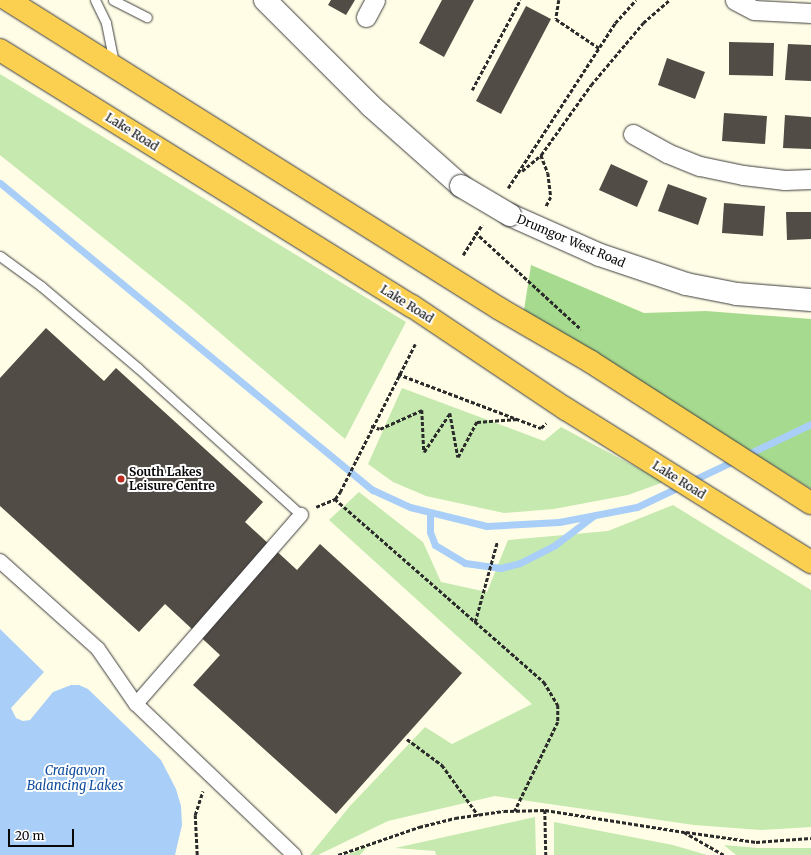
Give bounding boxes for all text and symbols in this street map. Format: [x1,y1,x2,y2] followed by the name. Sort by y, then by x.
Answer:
[103,110,161,154] street label: Lake Road
[515,212,627,270] street label: Drumgor West Road
[378,282,436,326] street label: Lake Road
[650,458,708,502] street label: Lake Road
[129,465,215,493] place label: South Lakes Leisure Centre
[116,474,126,484] marker: South Lakes Leisure Centre
[27,764,123,795] water label: Craigavon Balancing Lakes
[10,821,76,847] scale bar
[15,828,44,843] text: 20 m

